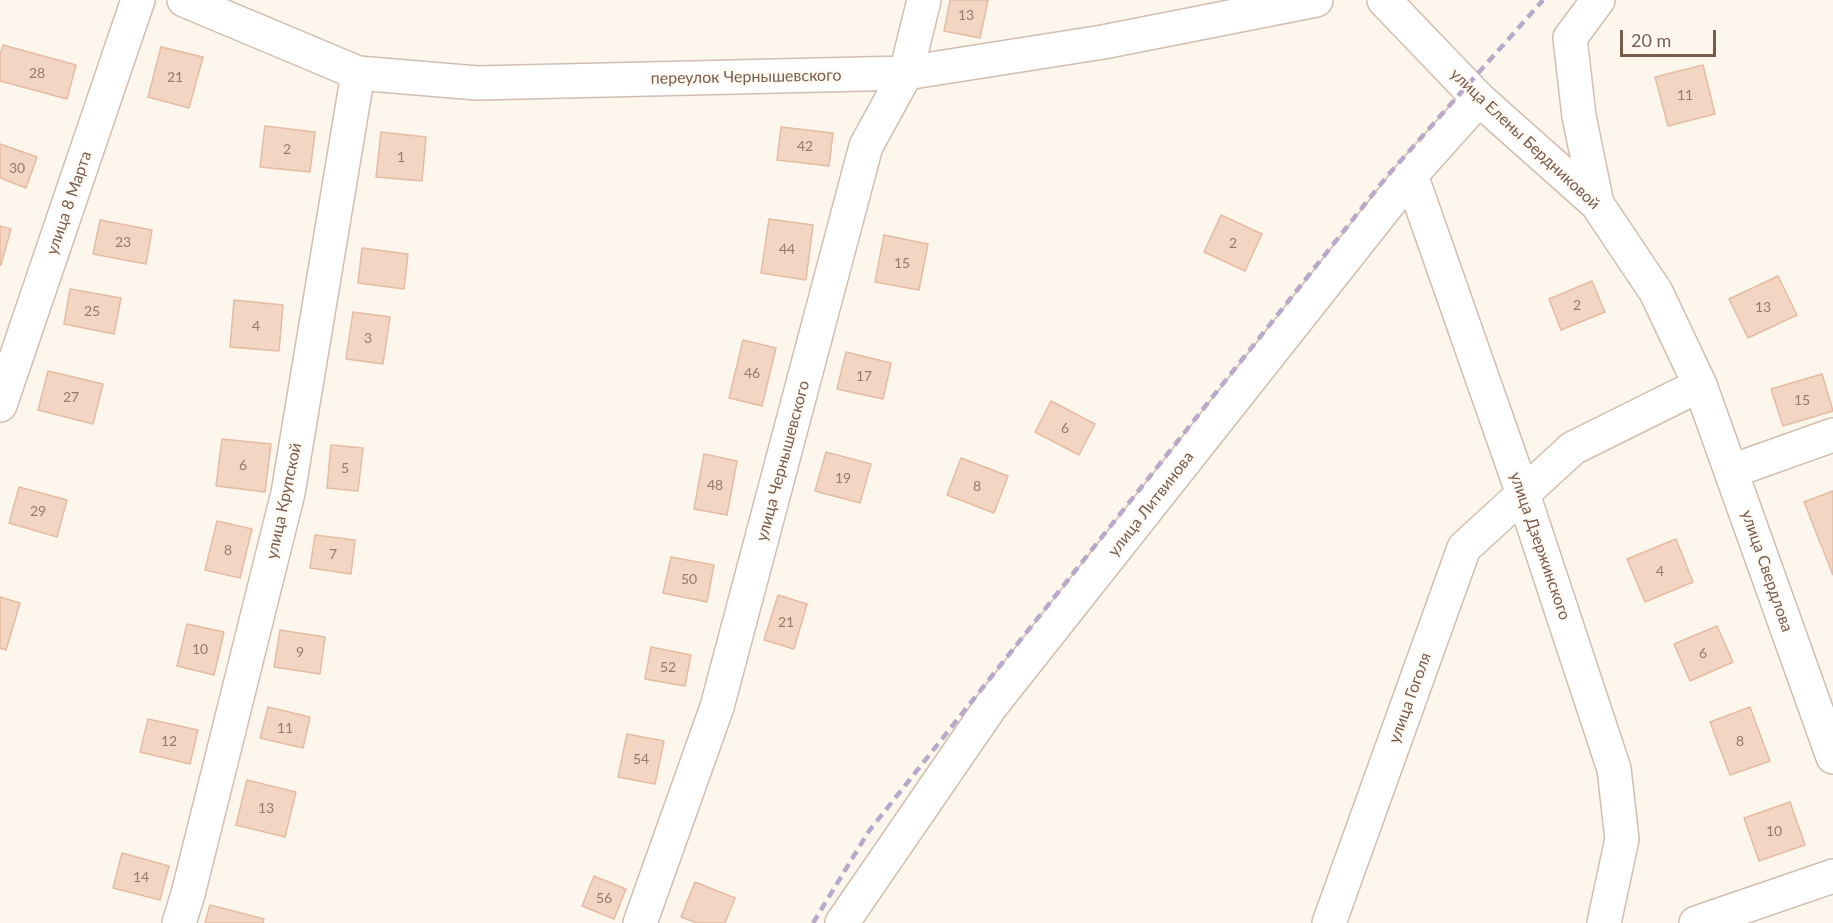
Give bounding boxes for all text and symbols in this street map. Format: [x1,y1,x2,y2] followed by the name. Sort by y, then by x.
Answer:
[958,7,974,23] house number: 13
[1623,18,1719,56] scale bar
[1631,29,1671,51] text: 20 m
[29,65,45,81] house number: 28
[1446,65,1604,213] street label: улица Елены Бердниковой
[650,66,842,88] street label: переулок Чернышевского
[167,69,183,85] house number: 21
[1677,87,1693,103] house number: 11
[797,138,813,154] house number: 42
[283,141,291,157] house number: 2
[42,149,96,257] street label: улица 8 Марта
[397,149,405,165] house number: 1
[9,160,25,176] house number: 30
[115,234,131,250] house number: 23
[1229,235,1237,251] house number: 2
[779,241,795,257] house number: 44
[894,255,910,271] house number: 15
[1573,297,1581,313] house number: 2
[1755,299,1771,315] house number: 13
[84,303,100,319] house number: 25
[252,318,260,334] house number: 4
[364,330,372,346] house number: 3
[744,365,760,381] house number: 46
[856,368,872,384] house number: 17
[752,379,814,543] street label: улица Чернышевского
[63,389,79,405] house number: 27
[1794,392,1810,408] house number: 15
[1061,420,1069,436] house number: 6
[262,441,306,561] street label: улица Крупской
[1104,448,1198,560] street label: улица Литвинова
[239,457,247,473] house number: 6
[341,460,349,476] house number: 5
[1506,469,1574,623] street label: улица Дзержинского
[835,470,851,486] house number: 19
[707,477,723,493] house number: 48
[973,478,981,494] house number: 8
[30,503,46,519] house number: 29
[1737,508,1797,634] street label: улица Свердлова
[224,542,232,558] house number: 8
[329,546,337,562] house number: 7
[1656,563,1664,579] house number: 4
[681,571,697,587] house number: 50
[778,614,794,630] house number: 21
[192,641,208,657] house number: 10
[296,644,304,660] house number: 9
[1699,645,1707,661] house number: 6
[1385,650,1435,746] street label: улица Гоголя
[660,659,676,675] house number: 52
[277,720,293,736] house number: 11
[161,733,177,749] house number: 12
[1736,733,1744,749] house number: 8
[633,751,649,767] house number: 54
[258,800,274,816] house number: 13
[1766,823,1782,839] house number: 10
[133,869,149,885] house number: 14
[596,890,612,906] house number: 56

